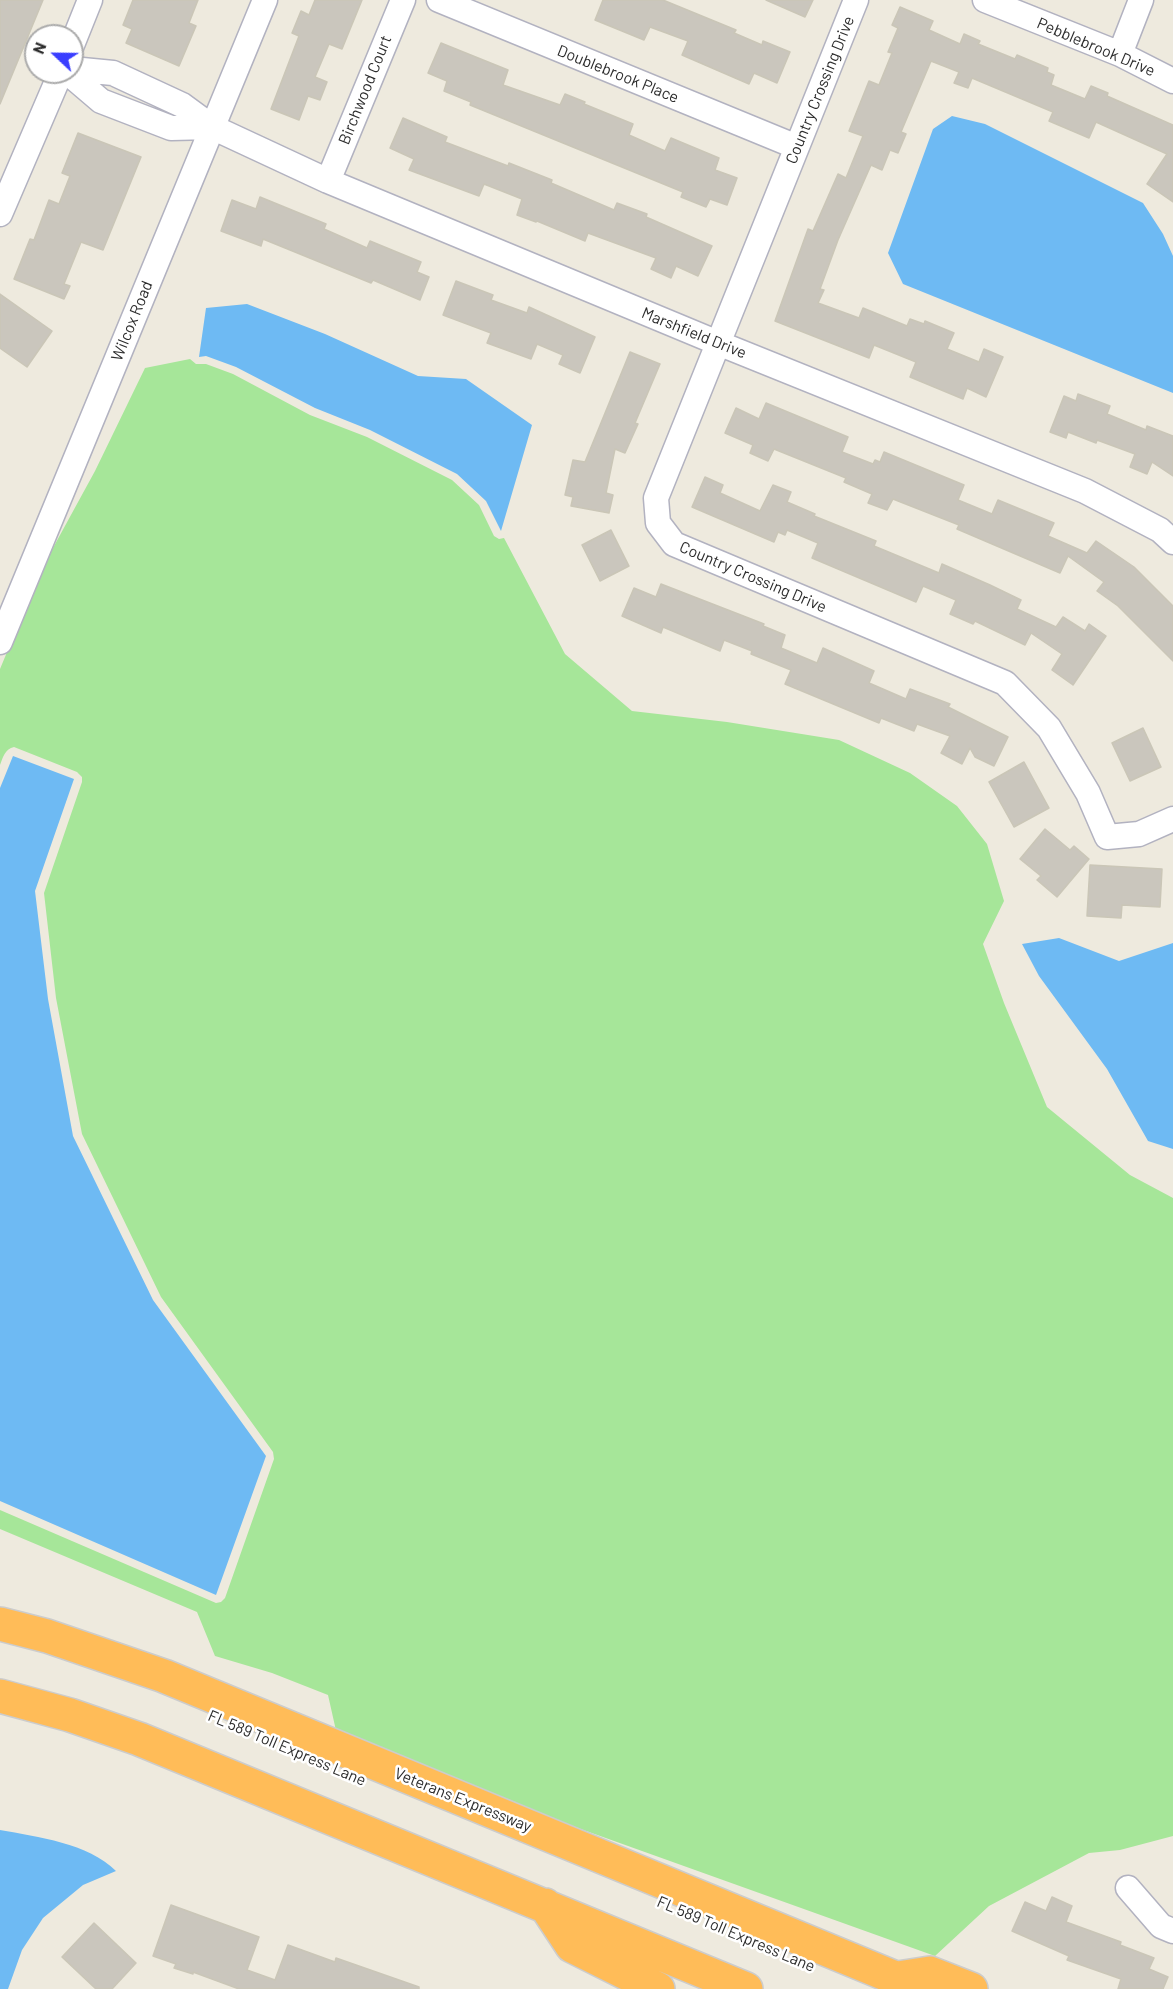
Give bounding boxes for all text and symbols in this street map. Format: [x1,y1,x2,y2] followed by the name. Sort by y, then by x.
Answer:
[782,13,858,167] street label: Country Crossing Drive
[1034,14,1158,80] street label: Pebblebrook Drive
[24,24,84,84] north arrow
[334,33,396,147] street label: Birchwood Court
[28,39,49,56] text: N
[554,41,682,107] street label: Doublebrook Place
[107,278,157,364] street label: Wilcox Road
[639,303,749,363] street label: Marshfield Drive
[677,537,829,617] street label: Country Crossing Drive
[205,1706,369,1790] street label: FL 589 Toll Express Lane
[392,1764,534,1836] street label: Veterans Expressway
[654,1892,818,1976] street label: FL 589 Toll Express Lane

